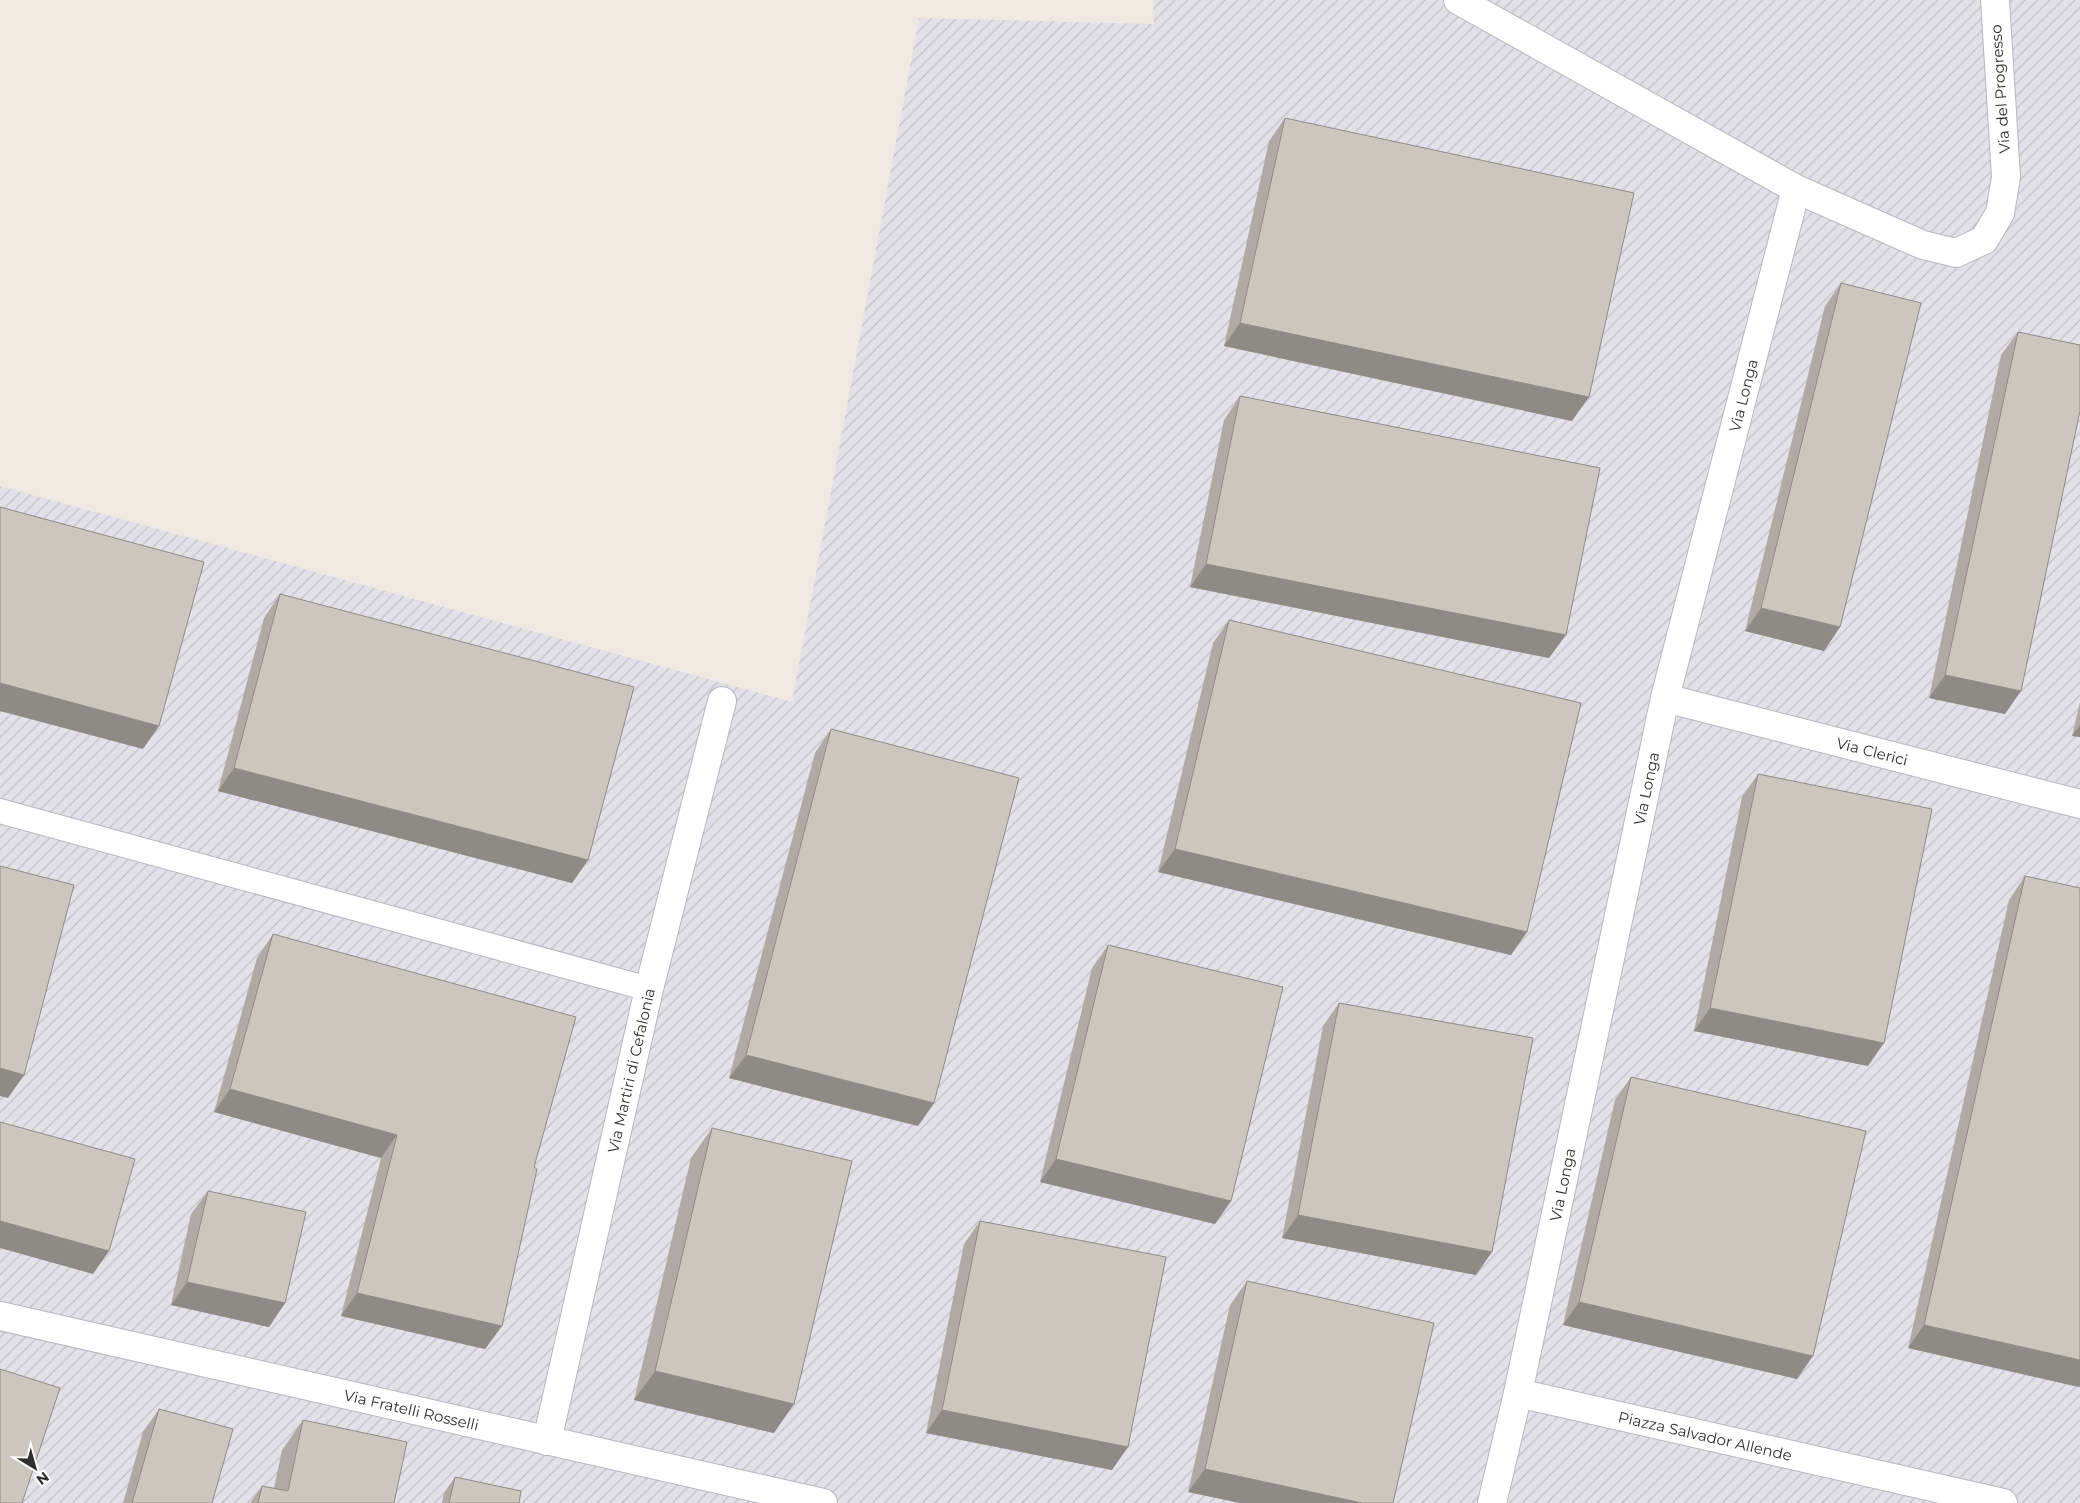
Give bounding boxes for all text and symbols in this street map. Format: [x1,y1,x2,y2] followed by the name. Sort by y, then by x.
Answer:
[1986,24,2014,154] street label: Via del Progresso
[1724,357,1761,434] street label: Via Longa
[1835,733,1910,769] street label: Via Clerici
[1629,750,1663,827] street label: Via Longa
[603,986,658,1155] street label: Via Martiri di Cefalonia
[1545,1146,1579,1223] street label: Via Longa
[342,1385,481,1434] street label: Via Fratelli Rosselli
[1617,1407,1794,1464] street label: Piazza Salvador Allende
[10,1443,60,1493] north arrow
[33,1468,53,1489] text: N

